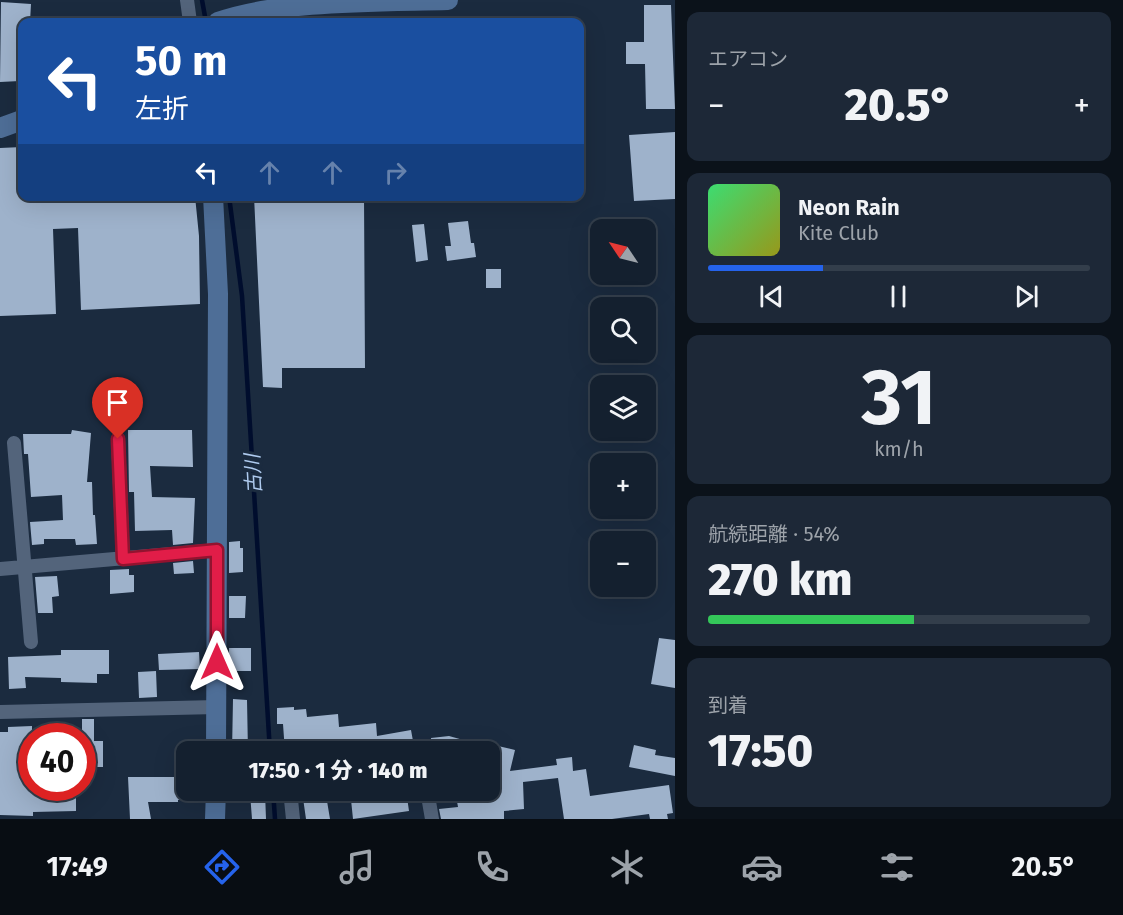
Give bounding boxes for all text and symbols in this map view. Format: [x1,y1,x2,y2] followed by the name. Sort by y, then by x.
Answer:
[135,36,228,86] text: 50 m
[36,42,114,120] icon: left
[708,47,788,71] text: エアコン
[844,78,954,132] text: 20.5°
[708,86,725,126] text: −
[1074,86,1090,126] text: +
[135,93,189,125] text: 左折
[190,156,223,189] icon: left
[253,156,286,189] icon: ahead
[316,156,349,189] icon: ahead
[379,156,412,189] icon: right
[798,194,900,221] text: Neon Rain
[590,219,656,285] north arrow
[590,219,656,597] map controls
[798,221,879,245] text: Kite Club
[755,280,788,313] icon: previous
[882,280,915,313] icon: pause
[1010,280,1043,313] icon: next
[590,297,656,363] button: search
[861,351,937,445] text: 31
[590,375,656,441] button: layers
[92,377,143,439] pin
[101,386,134,419] icon: arrive
[874,437,924,461] text: km/h
[240,451,266,495] water label: 古川
[590,453,656,519] button: +
[708,522,840,546] text: 航続距離 · 54%
[590,531,656,597] button: −
[708,553,852,607] text: 270 km
[185,630,249,694] position arrow
[708,693,748,717] text: 到着
[18,723,96,801] speed limit sign: 40
[708,724,813,778] text: 17:50
[248,757,428,784] text: 17:50 · 1 分 · 140 m
[201,846,243,888] icon: directions
[336,846,378,888] icon: music
[471,846,513,888] icon: phone
[606,846,648,888] icon: climate
[741,846,783,888] icon: car
[876,846,918,888] icon: filters
[47,851,108,883] text: 17:49
[1012,851,1076,883] text: 20.5°

